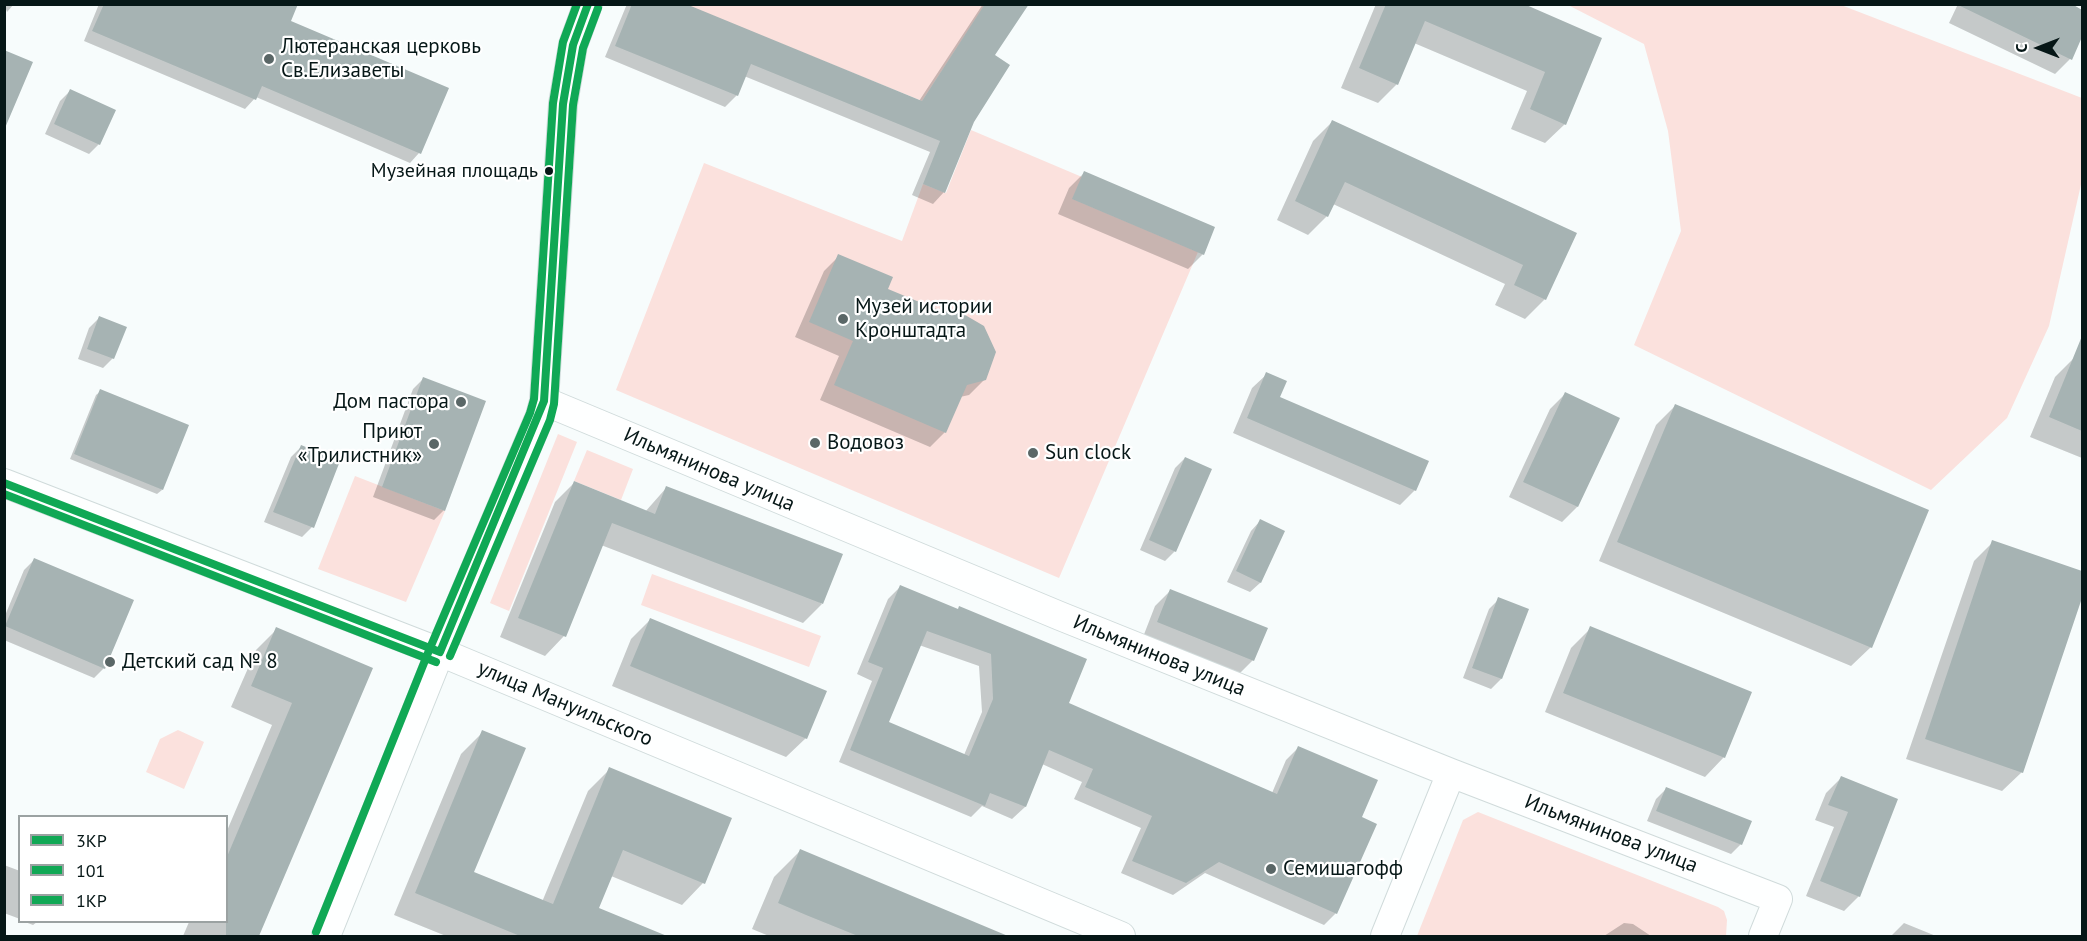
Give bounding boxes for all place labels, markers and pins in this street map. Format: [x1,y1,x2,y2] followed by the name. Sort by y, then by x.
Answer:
[281,34,481,84] place label: Лютеранская церковь Св.Елизаветы
[262,52,276,66] marker: Лютеранская церковь Св.Елизаветы
[371,159,538,183] place label: Музейная площадь
[543,165,555,177] marker: Музейная площадь
[855,294,993,344] place label: Музей истории Кронштадта
[836,312,850,326] marker: Музей истории Кронштадта
[333,389,449,415] place label: Дом пастора
[454,395,468,409] marker: Дом пастора
[297,419,422,469] place label: Приют «Трилистник»
[827,430,904,456] place label: Водовоз
[808,436,822,450] marker: Водовоз
[427,437,441,451] marker: Приют «Трилистник»
[1045,440,1131,466] place label: Sun clock
[1026,446,1040,460] marker: Sun clock
[122,649,278,675] place label: Детский сад № 8
[103,655,117,669] marker: Детский сад № 8
[1283,856,1403,882] place label: Семишагофф
[1264,862,1278,876] marker: Семишагофф

